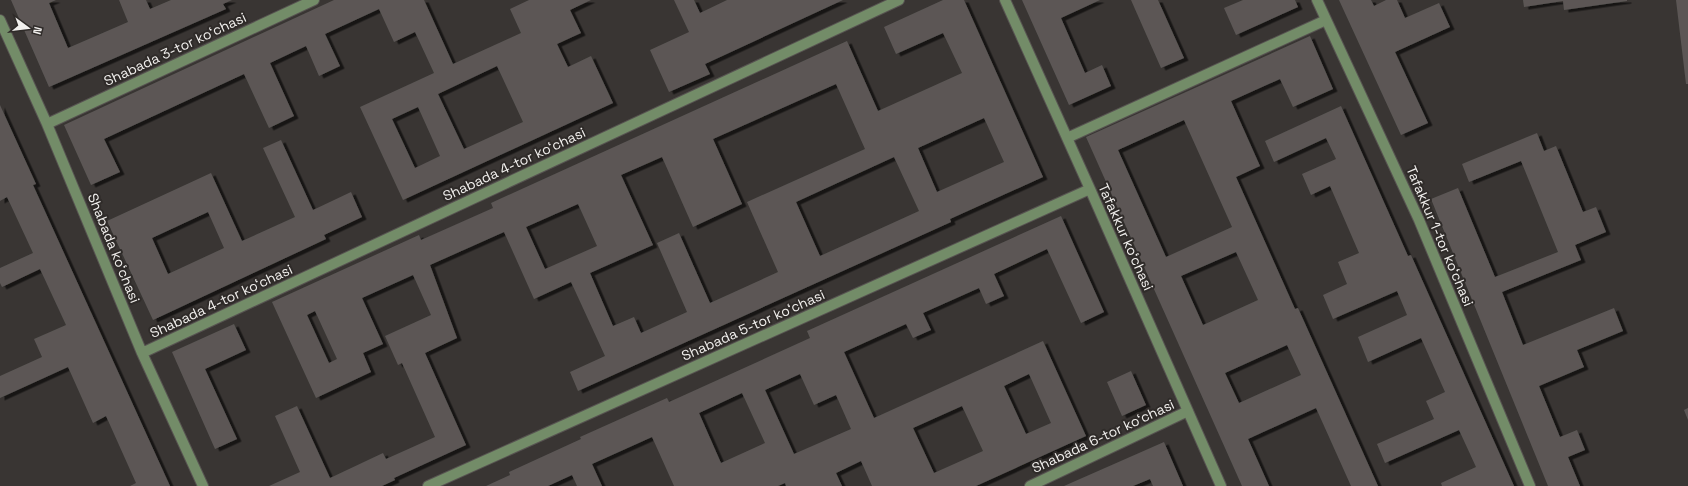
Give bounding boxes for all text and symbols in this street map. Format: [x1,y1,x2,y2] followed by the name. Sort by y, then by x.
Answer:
[8,8,48,48] north arrow
[101,8,249,90] street label: Shabada 3-tor koʻchasi
[30,25,45,36] text: N
[440,123,588,205] street label: Shabada 4-tor koʻchasi
[1402,163,1478,309] street label: Tafakkur 1-tor koʻchasi
[1094,181,1158,293] street label: Tafakkur koʻchasi
[84,190,144,306] street label: Shabada koʻchasi
[147,260,295,342] street label: Shabada 4-tor koʻchasi
[679,285,827,365] street label: Shabada 5-tor koʻchasi
[1029,395,1177,477] street label: Shabada 6-tor koʻchasi

